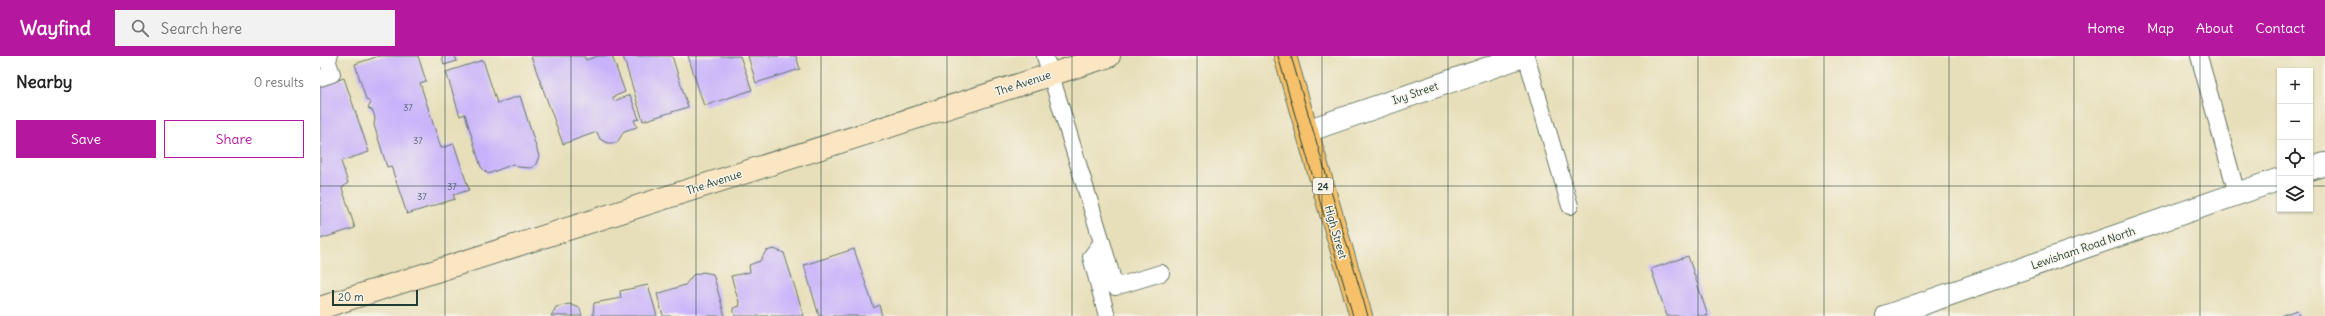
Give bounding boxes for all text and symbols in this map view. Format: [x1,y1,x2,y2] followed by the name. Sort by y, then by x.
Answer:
[115,10,395,46] search box
[20,16,91,40] text: Wayfind
[129,17,151,39] icon: search
[161,19,242,38] text: Search here
[2087,19,2125,37] text: Home
[2147,19,2174,37] text: Map
[2196,19,2234,37] text: About
[2256,19,2305,37] text: Contact
[993,67,1053,99] street label: The Avenue
[2277,68,2313,212] map controls
[2277,68,2313,104] button: +
[16,71,72,93] text: Nearby
[254,74,304,91] text: 0 results
[1390,78,1440,107] street label: Ivy Street
[403,102,413,113] house number: 37
[2277,104,2313,140] button: −
[16,120,156,158] button: Save
[164,120,304,158] button: Share
[413,135,423,146] house number: 37
[2277,140,2313,176] button: locate
[684,166,744,198] street label: The Avenue
[2277,176,2313,212] button: layers
[1313,178,1333,194] road number: 24
[447,181,457,192] house number: 37
[417,191,427,202] house number: 37
[1322,204,1350,261] street label: High Street
[2029,224,2137,272] street label: Lewisham Road North
[332,288,418,307] scale bar
[338,290,364,304] text: 20 m

